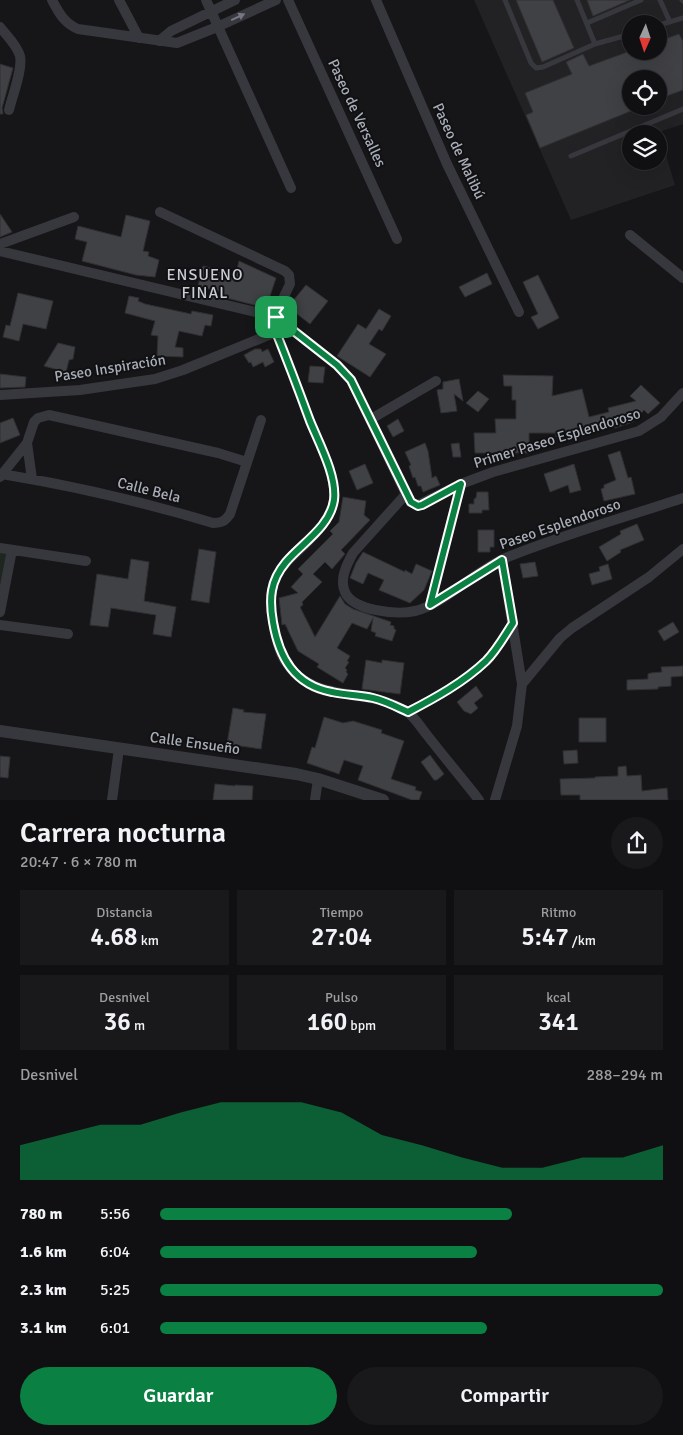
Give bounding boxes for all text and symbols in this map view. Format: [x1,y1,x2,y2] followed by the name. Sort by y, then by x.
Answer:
[231,13,245,21] one-way arrow
[622,15,668,60] north arrow
[622,15,667,170] map controls
[324,56,390,170] street label: Paseo de Versalles
[622,70,667,115] button: locate
[429,100,489,202] street label: Paseo de Malibú
[622,125,667,170] button: layers
[167,265,243,303] district label: ENSUENO FINAL
[255,296,297,338] pin
[262,303,290,331] icon: arrive
[53,350,167,386] street label: Paseo Inspiración
[471,404,643,472] street label: Primer Paseo Esplendoroso
[116,473,182,507] street label: Calle Bela
[497,495,623,553] street label: Paseo Esplendoroso
[149,728,241,758] street label: Calle Ensueño
[20,816,226,850] text: Carrera nocturna
[611,817,663,869] button: share
[20,852,137,872] text: 20:47 · 6 × 780 m
[96,904,153,921] text: Distancia
[320,904,363,921] text: Tiempo
[541,904,576,921] text: Ritmo
[90,921,138,952] text: 4.68
[311,921,372,952] text: 27:04
[521,921,569,952] text: 5:47
[138,932,159,949] text: km
[569,932,596,949] text: /km
[99,989,150,1006] text: Desnivel
[325,989,358,1006] text: Pulso
[546,989,571,1006] text: kcal
[104,1006,131,1037] text: 36
[307,1006,347,1037] text: 160
[538,1006,579,1037] text: 341
[131,1017,145,1034] text: m
[347,1017,376,1034] text: bpm
[20,1065,78,1085] text: Desnivel
[586,1065,663,1085] text: 288–294 m
[20,1204,62,1224] text: 780 m
[100,1204,130,1224] text: 5:56
[20,1242,67,1262] text: 1.6 km
[100,1242,130,1262] text: 6:04
[20,1280,67,1300] text: 2.3 km
[100,1280,130,1300] text: 5:25
[20,1318,67,1338] text: 3.1 km
[100,1318,130,1338] text: 6:01
[20,1367,337,1425] button: Guardar
[347,1367,663,1425] button: Compartir

